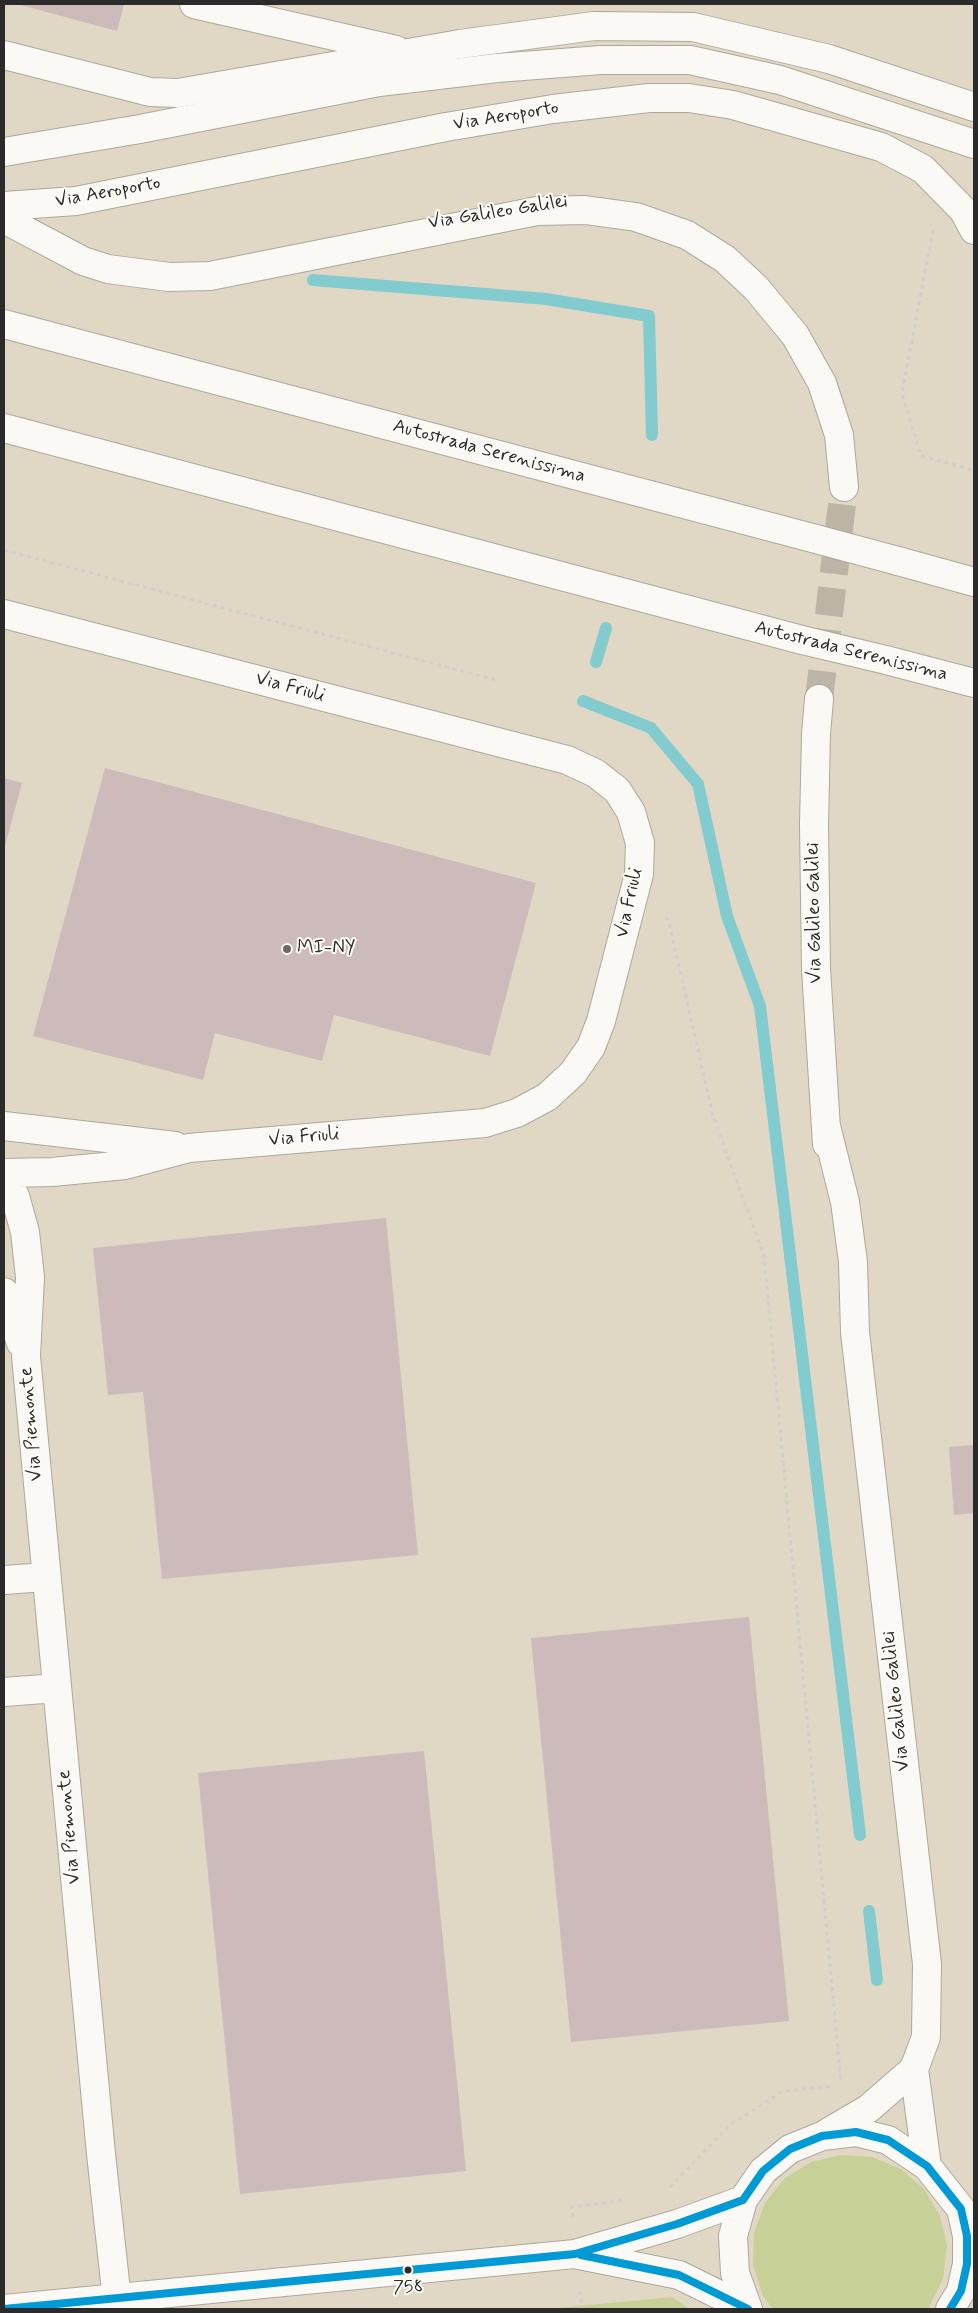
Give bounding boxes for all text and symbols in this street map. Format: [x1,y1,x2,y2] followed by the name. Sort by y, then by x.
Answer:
[452,97,560,137] street label: Via Aeroporto
[54,173,162,213] street label: Via Aeroporto
[427,191,569,235] street label: Via Galileo Galilei
[390,415,588,489] street label: Autostrada Serenissima
[752,617,950,687] street label: Autostrada Serenissima
[253,668,327,708] street label: Via Friuli
[802,842,828,984] street label: Via Galileo Galilei
[611,866,649,940] street label: Via Friuli
[297,938,355,960] place label: MI-NY
[281,943,293,955] marker: MI-NY
[268,1124,340,1152] street label: Via Friuli
[16,1366,48,1482] street label: Via Piemonte
[878,1630,916,1772] street label: Via Galileo Galilei
[54,1769,86,1885] street label: Via Piemonte
[403,2265,413,2275] marker: 758
[393,2277,423,2299] place label: 758

